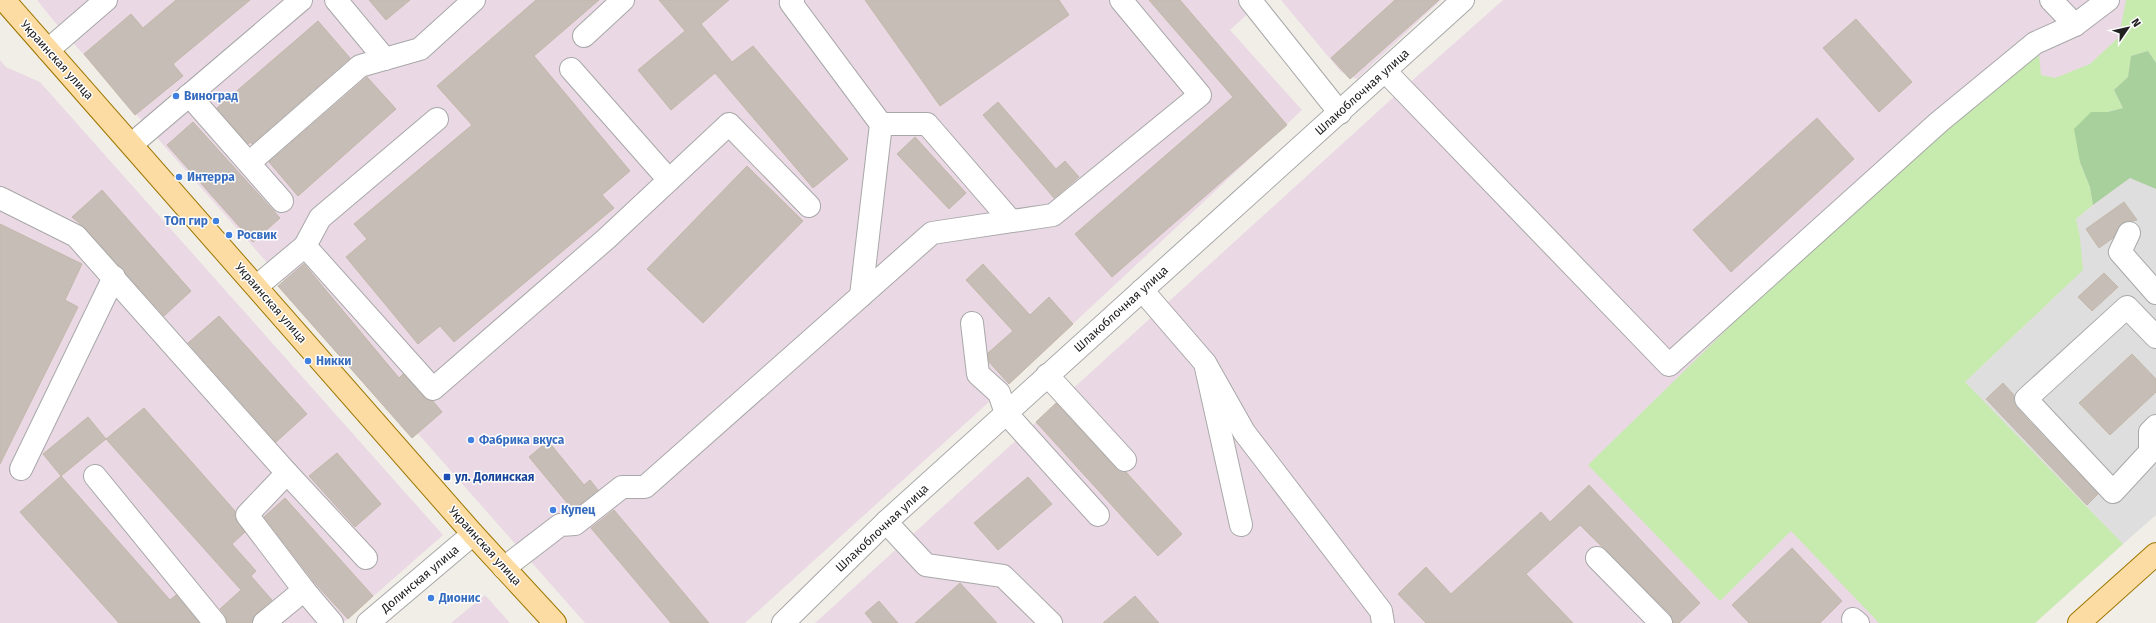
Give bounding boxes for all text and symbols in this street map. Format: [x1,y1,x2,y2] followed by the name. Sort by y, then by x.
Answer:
[2108,8,2148,48] north arrow
[2128,16,2143,29] text: N
[18,18,96,102] street label: Украинская улица
[1312,46,1412,138] street label: Шлакоблочная улица
[184,89,238,103] place label: Виноград
[171,91,181,101] marker: Виноград
[187,170,235,184] place label: Интерра
[174,172,184,182] marker: Интерра
[164,214,208,228] place label: ТОп гир
[211,216,221,226] marker: ТОп гир
[237,228,277,242] place label: Росвик
[224,230,234,240] marker: Росвик
[232,260,310,346] street label: Украинская улица
[1071,263,1171,355] street label: Шлакоблочная улица
[316,354,351,368] place label: Никки
[303,356,313,366] marker: Никки
[479,433,565,447] place label: Фабрика вкуса
[466,435,476,445] marker: Фабрика вкуса
[454,470,534,484] place label: ул. Долинская
[442,472,452,482] marker: ул. Долинская
[833,481,931,575] street label: Шлакоблочная улица
[561,503,596,517] place label: Купец
[446,504,524,588] street label: Украинская улица
[548,505,558,515] marker: Купец
[378,542,462,616] street label: Долинская улица
[438,591,481,605] place label: Дионис
[426,593,436,603] marker: Дионис

